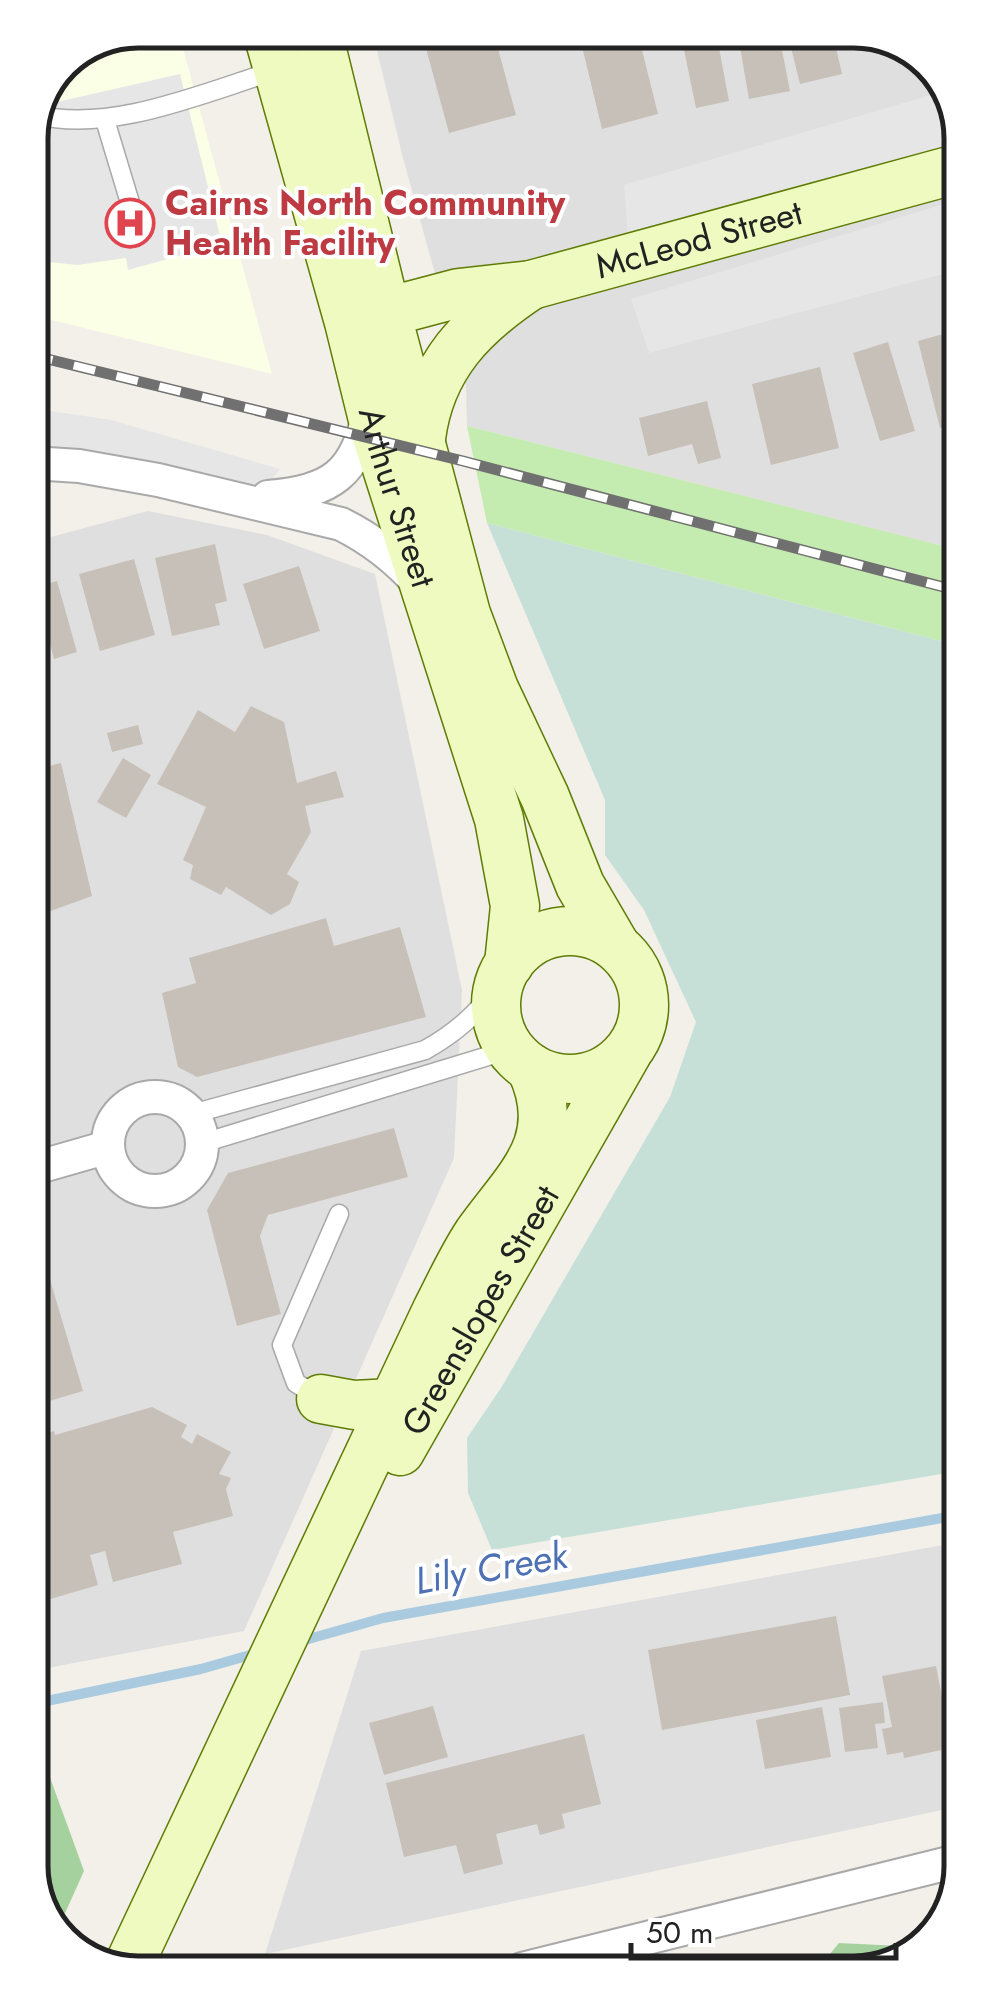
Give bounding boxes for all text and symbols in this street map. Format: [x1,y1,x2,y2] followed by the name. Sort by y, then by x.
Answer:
[165,178,566,268] place label: Cairns North Community Health Facility
[590,187,808,291] street label: McLeod Street
[104,197,156,249] hospital icon: Cairns North Community Health Facility
[346,402,449,594] street label: Arthur Street
[389,1176,572,1445] street label: Greenslopes Street
[410,1527,573,1608] water label: Lily Creek
[631,1898,896,1960] scale bar
[646,1911,713,1954] text: 50 m

